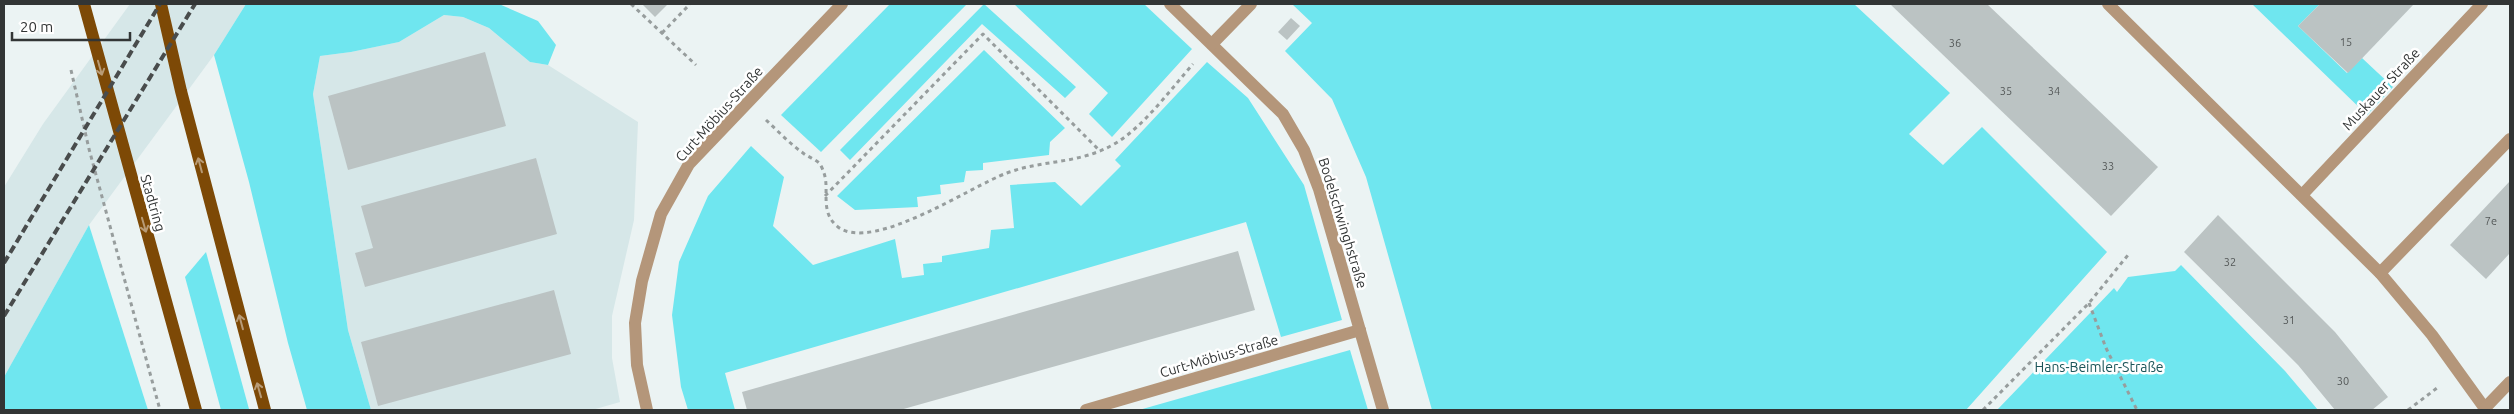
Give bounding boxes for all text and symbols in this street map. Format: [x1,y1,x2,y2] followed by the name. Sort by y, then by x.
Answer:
[12,10,130,42] scale bar
[20,18,53,35] text: 20 m
[2340,36,2352,48] house number: 15
[1949,37,1961,49] house number: 36
[2339,45,2423,133] street label: Muskauer Straße
[96,60,106,76] one-way arrow
[672,63,766,165] street label: Curt-Möbius-Straße
[2000,85,2012,97] house number: 35
[2048,85,2060,97] house number: 34
[1316,156,1370,290] street label: Bodelschwinghstraße
[195,157,204,173] one-way arrow
[2102,160,2114,172] house number: 33
[137,173,169,233] street label: Stadtring
[2485,215,2497,227] house number: 7e
[140,216,149,232] one-way arrow
[2224,256,2236,268] house number: 32
[236,314,245,330] one-way arrow
[2283,314,2295,326] house number: 31
[1158,331,1280,381] street label: Curt-Möbius-Straße
[2034,359,2164,375] park label: Hans-Beimler-Straße
[2337,375,2349,387] house number: 30
[254,382,264,398] one-way arrow

